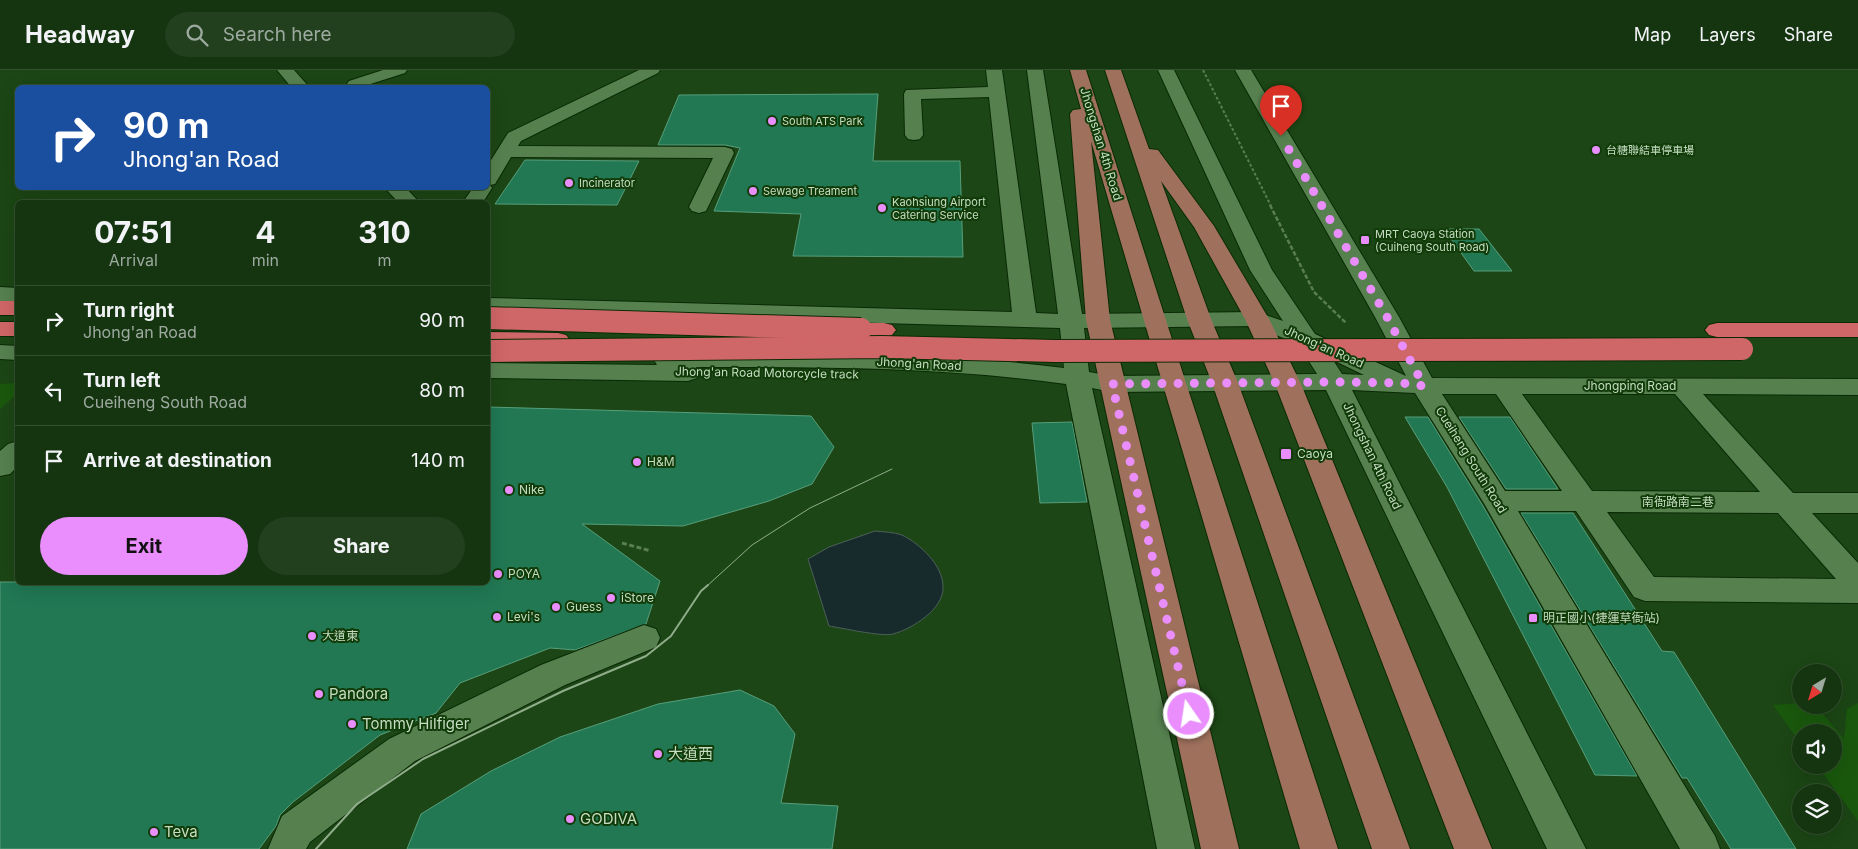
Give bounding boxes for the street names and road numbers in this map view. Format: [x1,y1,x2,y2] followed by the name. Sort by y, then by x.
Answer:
[1077,86,1126,202] street label: Jhongshan 4th Road
[1282,322,1366,371] street label: Jhong'an Road
[876,354,962,373] street label: Jhong'an Road
[675,363,860,382] street label: Jhong'an Road Motorcycle track
[1584,378,1676,393] street label: Jhongping Road
[1340,400,1405,512] street label: Jhongshan 4th Road
[1432,404,1510,516] street label: Cueiheng South Road
[1642,494,1714,509] street label: 南衙路南二巷

